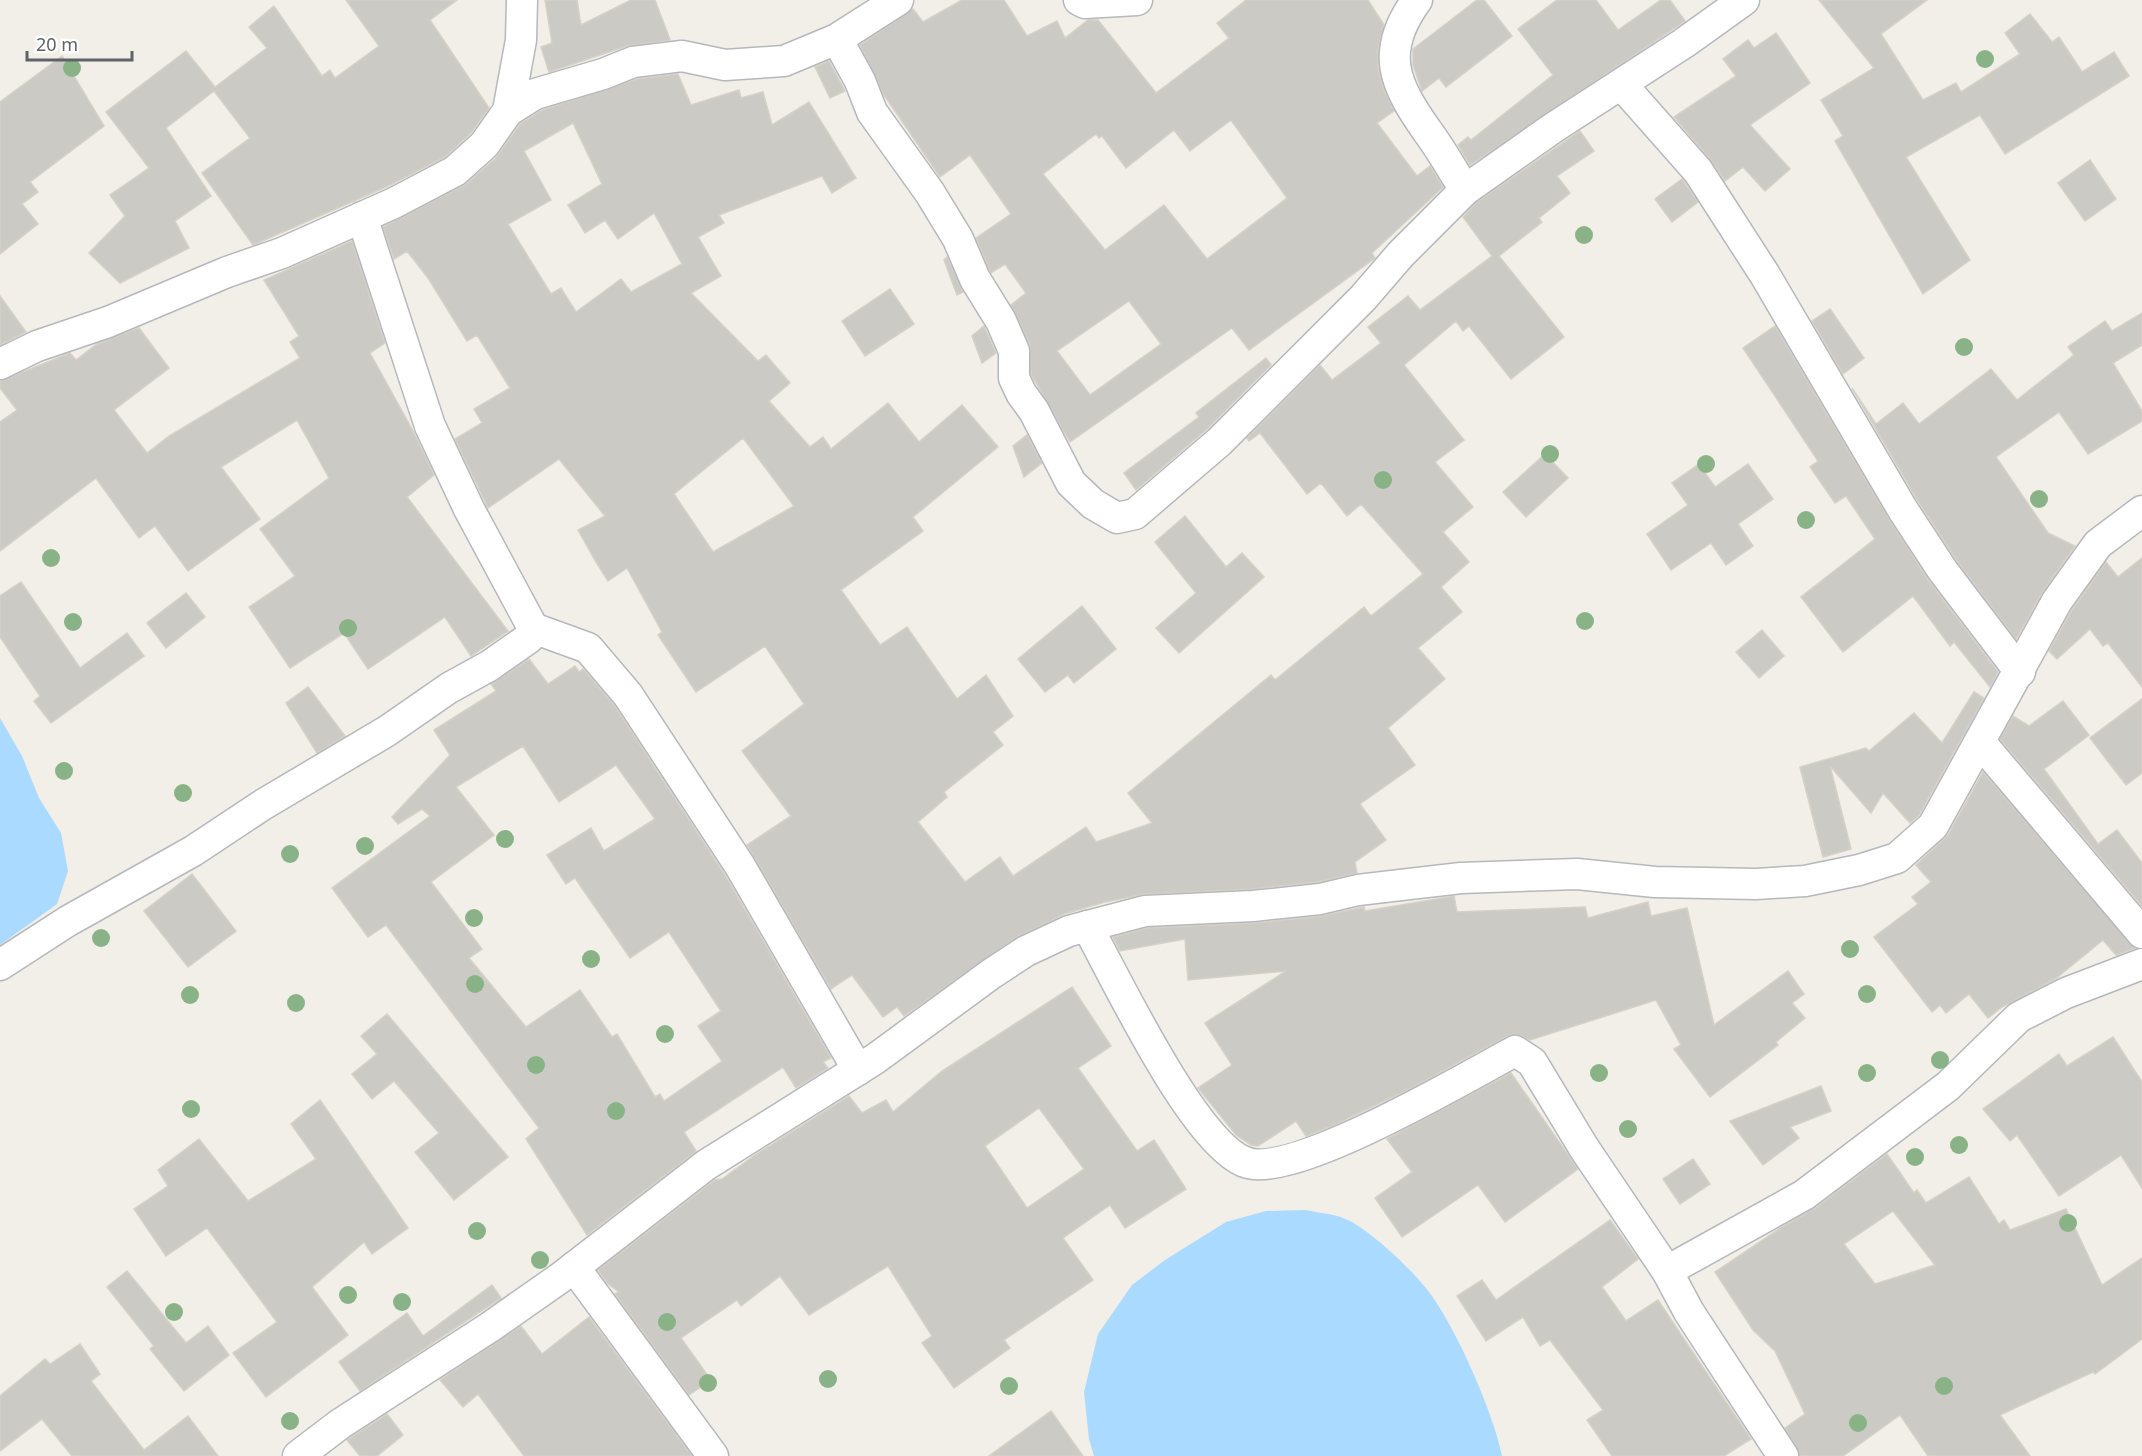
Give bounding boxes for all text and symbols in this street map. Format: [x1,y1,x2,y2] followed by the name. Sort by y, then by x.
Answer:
[27,24,132,62] scale bar
[36,32,78,56] text: 20 m

